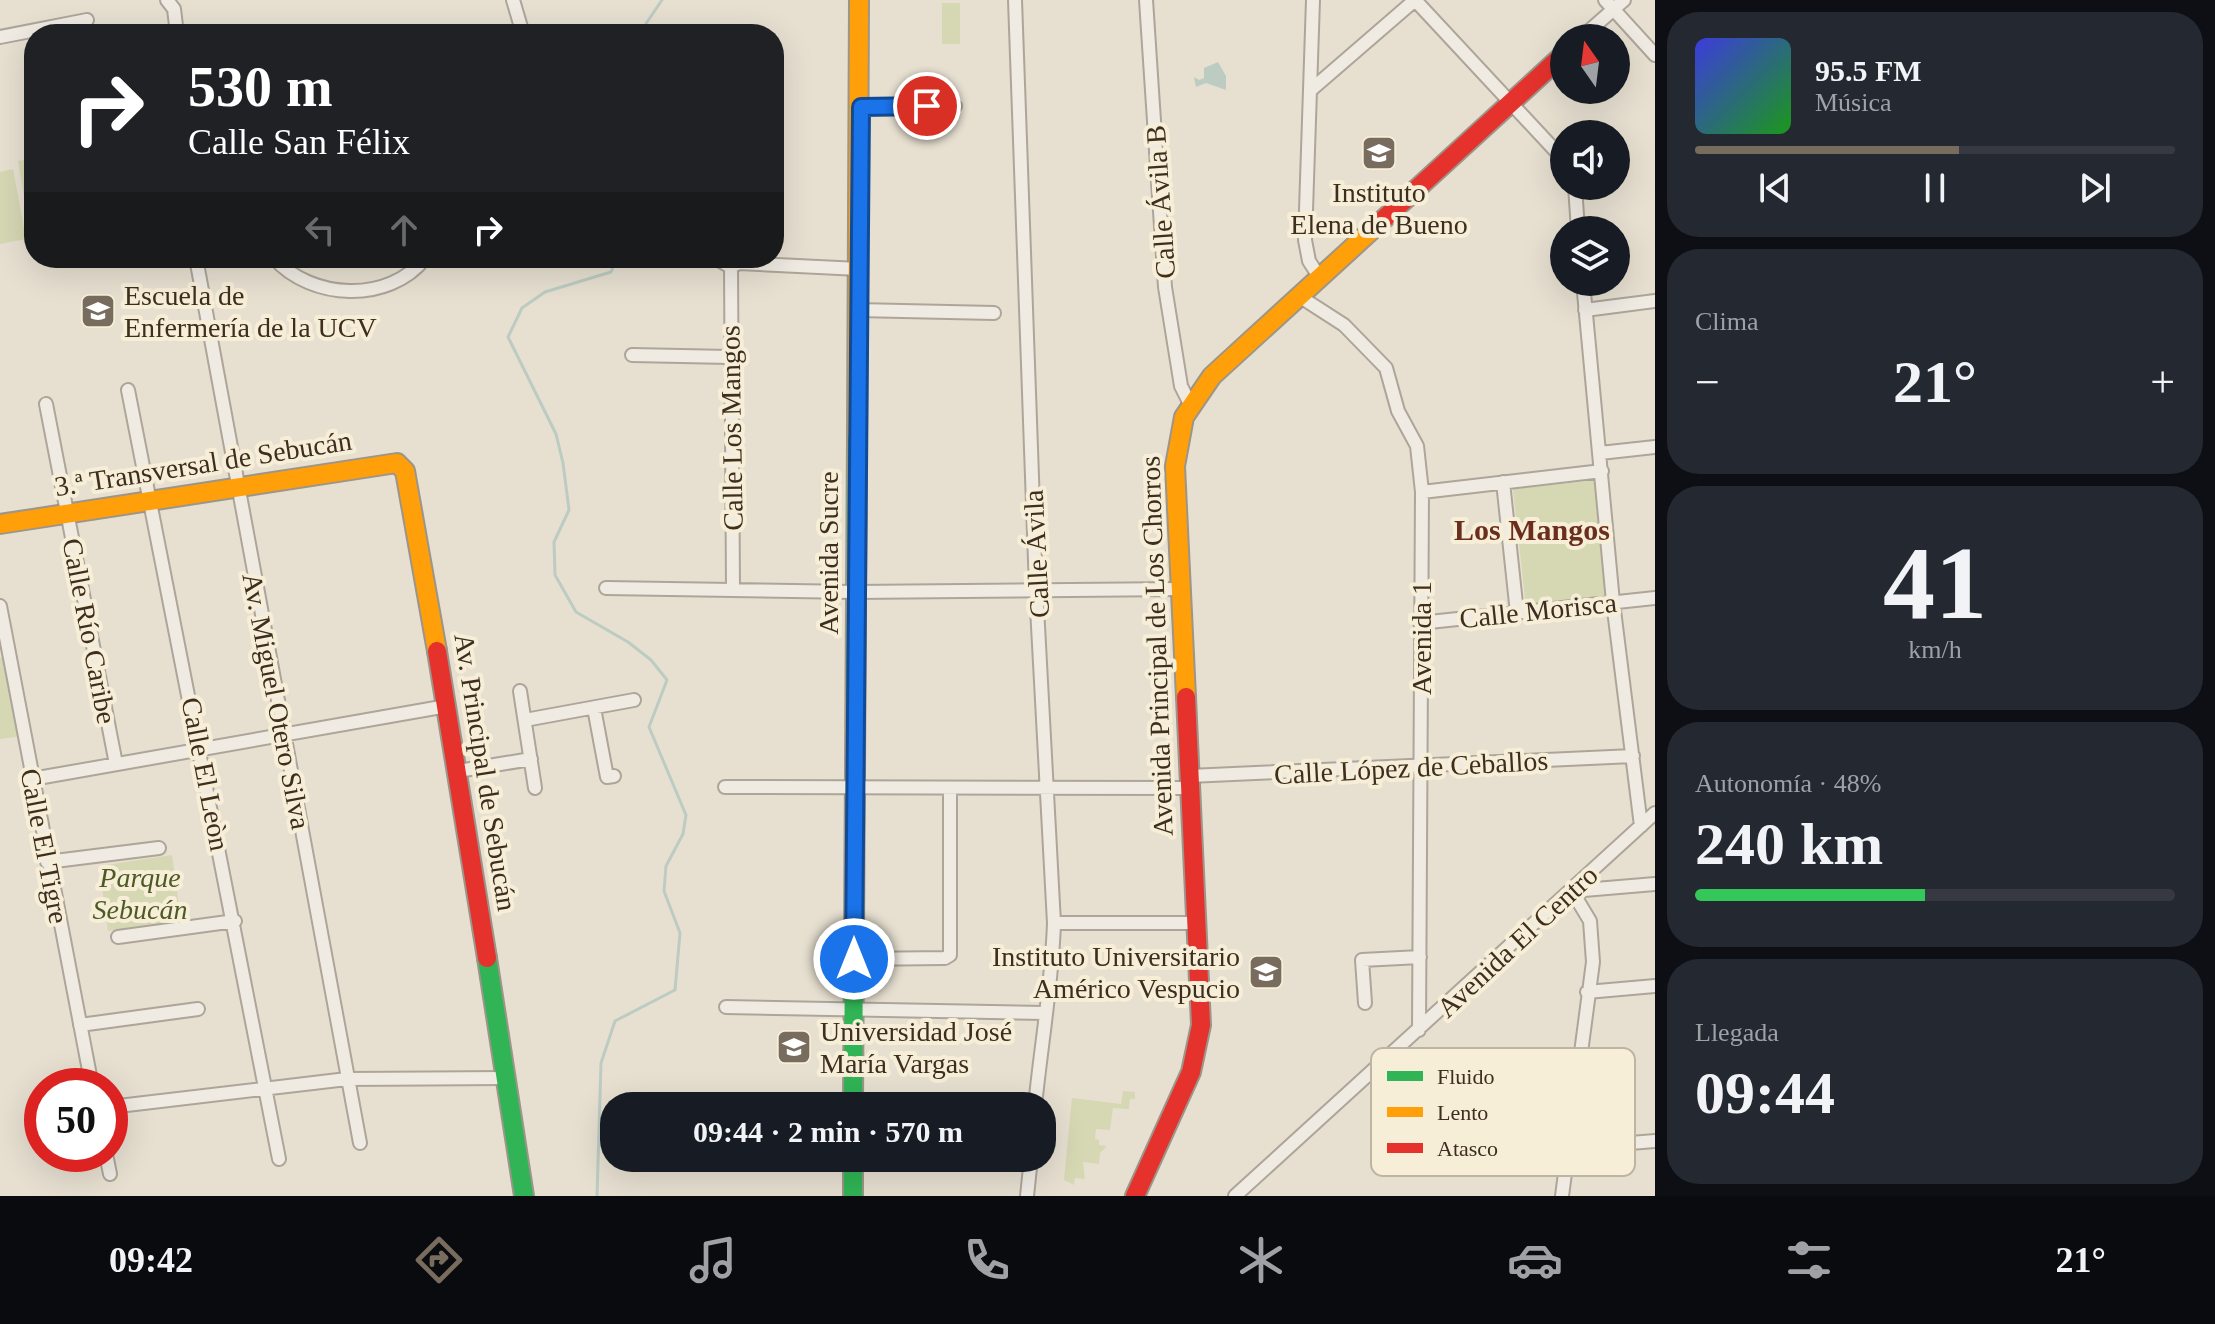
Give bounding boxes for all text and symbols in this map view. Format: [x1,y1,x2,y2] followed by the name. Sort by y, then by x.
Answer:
[1550,24,1630,104] north arrow
[1550,24,1630,296] map controls
[1815,54,1922,87] text: 95.5 FM
[56,56,160,160] icon: right
[188,56,333,118] text: 530 m
[893,72,961,140] pin
[905,84,949,128] icon: arrive
[1815,88,1892,117] text: Música
[1550,120,1630,200] button: sound
[188,122,410,162] text: Calle San Félix
[1140,124,1181,280] street label: Calle Ávila B
[1360,134,1398,172] school or university icon: Instituto Elena de Bueno
[1753,166,1797,210] icon: previous
[1913,166,1957,210] icon: pause
[2073,166,2117,210] icon: next
[1290,177,1468,240] place label: Instituto Elena de Bueno
[298,208,342,252] icon: left
[382,208,426,252] icon: ahead
[466,208,510,252] icon: right
[1550,216,1630,296] button: layers
[124,280,377,343] place label: Escuela de Enfermería de la UCV
[79,292,117,330] school or university icon: Escuela de Enfermería de la UCV
[1695,307,1759,336] text: Clima
[714,325,749,531] street label: Calle Los Mangos
[1893,349,1977,415] text: 21°
[1695,358,1720,407] text: −
[2150,358,2175,407] text: +
[52,425,354,502] street label: 3.ª Transversal de Sebucán
[1134,455,1179,837] street label: Avenida Principal de Los Chorros
[813,471,844,635] street label: Avenida Sucre
[1018,489,1055,619] street label: Calle Ávila
[1454,513,1610,546] district label: Los Mangos
[1883,525,1987,640] text: 41
[56,536,123,726] street label: Calle Río Caribe
[236,570,317,832] street label: Av. Miguel Otero Silva
[1406,581,1437,695] street label: Avenida 1
[1458,587,1619,634] street label: Calle Morisca
[448,631,523,913] street label: Av. Principal de Sebucán
[1908,635,1962,664] text: km/h
[175,695,236,853] street label: Calle El Leòn
[1273,745,1549,790] street label: Calle López de Ceballos
[14,766,75,926] street label: Calle El Tigre
[1695,769,1881,798] text: Autonomía · 48%
[1695,811,1883,877] text: 240 km
[1431,859,1604,1024] street label: Avenida El Centro
[93,862,187,925] park label: Parque Sebucán
[812,917,896,1001] position arrow
[992,941,1240,1004] place label: Instituto Universitario Américo Vespucio
[1247,953,1285,991] school or university icon: Instituto Universitario Américo Vespucio
[820,1016,1012,1079] place label: Universidad José María Vargas
[1695,1018,1779,1047] text: Llegada
[775,1028,813,1066] school or university icon: Universidad José María Vargas
[1371,1048,1635,1176] legend
[1695,1060,1835,1126] text: 09:44
[1437,1064,1494,1089] text: Fluido
[24,1068,128,1172] speed limit sign: 50
[1437,1100,1488,1125] text: Lento
[693,1115,963,1148] text: 09:44 · 2 min · 570 m
[1437,1136,1498,1161] text: Atasco
[411,1232,467,1288] icon: directions
[685,1232,741,1288] icon: music
[959,1232,1015,1288] icon: phone
[1233,1232,1289,1288] icon: climate
[1507,1232,1563,1288] icon: car
[1781,1232,1837,1288] icon: filters
[109,1240,193,1280] text: 09:42
[2055,1240,2106,1280] text: 21°

